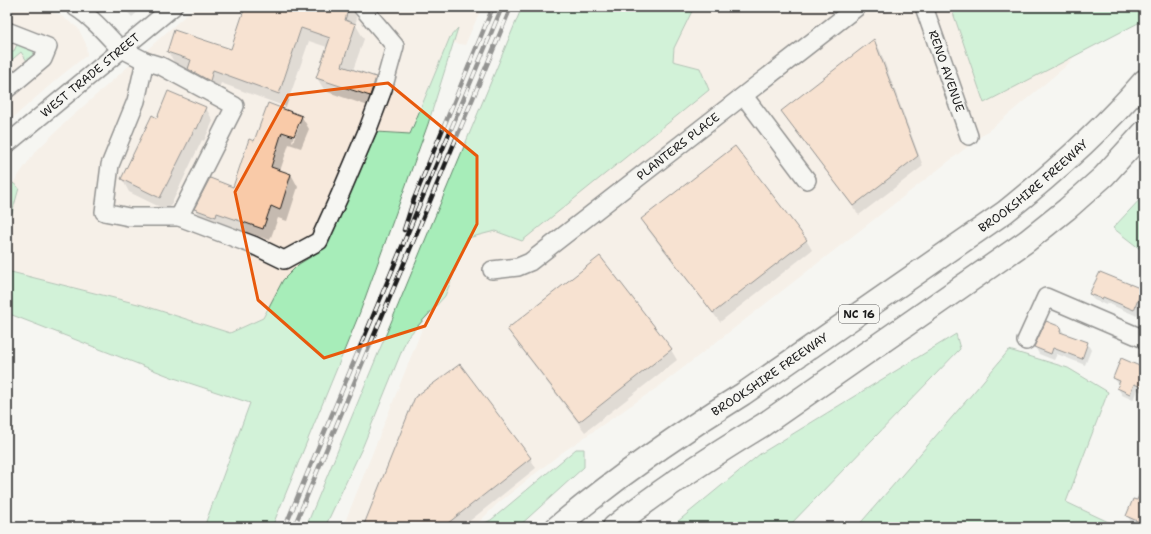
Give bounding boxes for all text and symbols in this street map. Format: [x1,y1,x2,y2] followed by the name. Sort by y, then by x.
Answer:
[925,28,968,114] street label: RENO AVENUE
[37,29,144,121] street label: WEST TRADE STREET
[633,109,723,184] street label: PLANTERS PLACE
[975,136,1092,236] street label: BROOKSHIRE FREEWAY
[839,305,879,323] road number: NC 16
[708,329,832,420] street label: BROOKSHIRE FREEWAY

